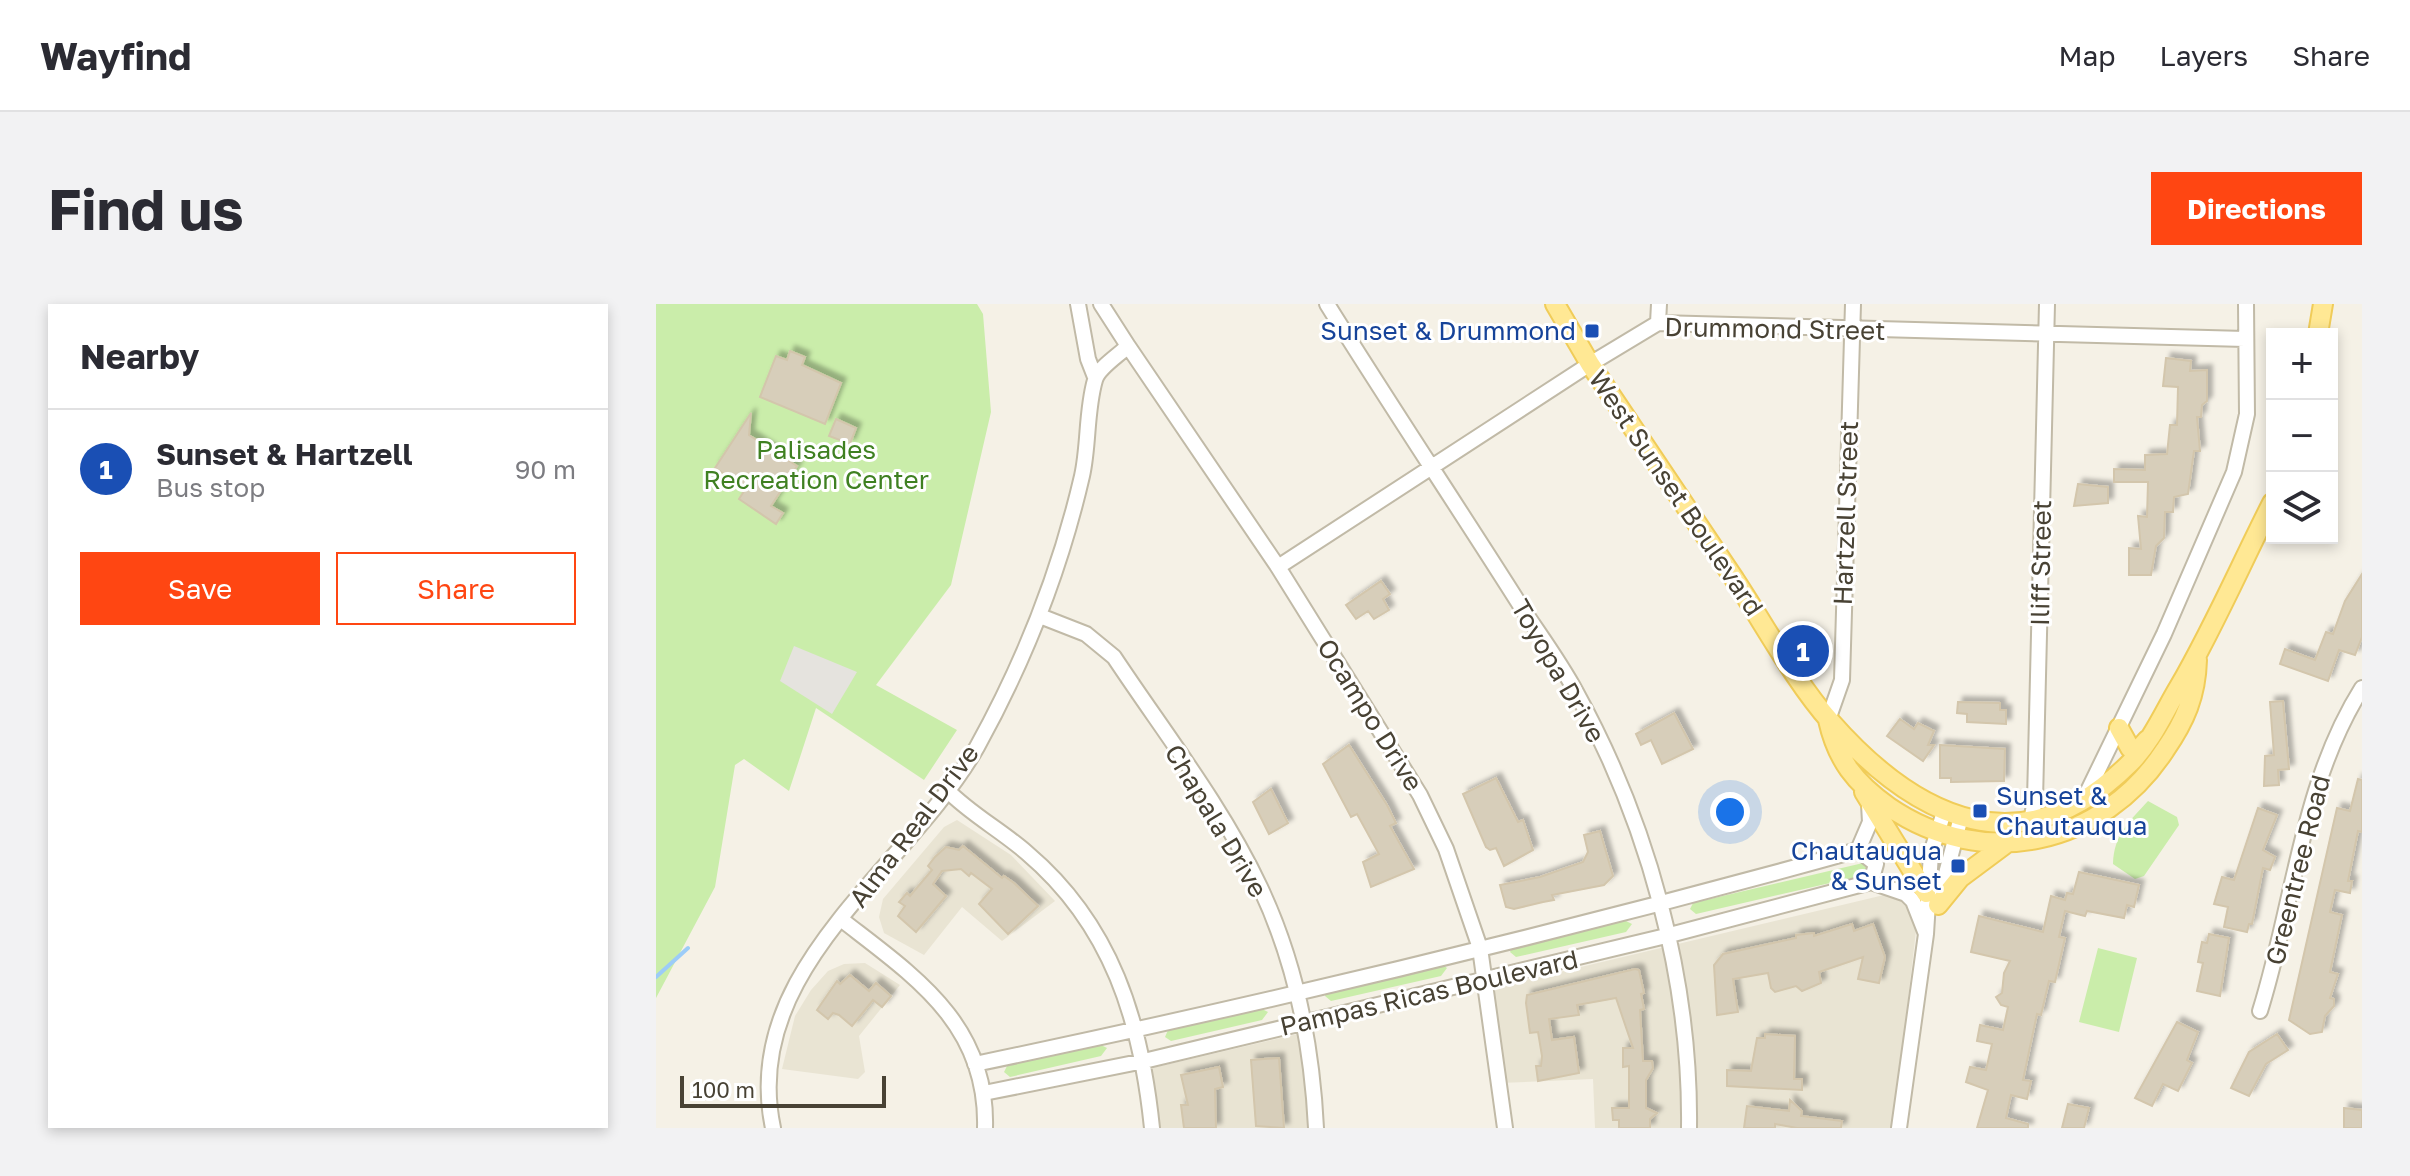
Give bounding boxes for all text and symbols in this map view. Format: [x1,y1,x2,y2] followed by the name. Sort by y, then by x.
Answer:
[40,33,191,78] text: Wayfind
[2058,39,2116,72] text: Map
[2160,39,2248,72] text: Layers
[2292,39,2370,72] text: Share
[2151,172,2362,245] button: Directions
[48,175,244,242] text: Find us
[1664,311,1886,346] street label: Drummond Street
[1320,315,1576,346] place label: Sunset & Drummond
[1583,322,1601,340] marker: Sunset & Drummond
[2266,328,2338,544] map controls
[2266,328,2338,400] button: +
[80,336,200,376] text: Nearby
[1583,364,1770,621] street label: West Sunset Boulevard
[2266,400,2338,472] button: −
[1827,420,1864,606] street label: Hartzell Street
[703,434,929,495] park label: Palisades Recreation Center
[156,436,413,472] text: Sunset & Hartzell
[99,454,113,485] text: 1
[515,454,576,485] text: 90 m
[156,472,265,503] text: Bus stop
[2266,472,2338,544] button: layers
[2024,500,2057,626] street label: Iliff Street
[80,552,320,625] button: Save
[336,552,576,625] button: Share
[1505,594,1612,748] street label: Toyopa Drive
[1777,621,1829,681] pin: 1
[1311,633,1430,797] street label: Ocampo Drive
[842,738,985,913] street label: Alma Real Drive
[1159,739,1274,903] street label: Chapala Drive
[2259,772,2336,968] street label: Greentree Road
[1996,780,2147,841] place label: Sunset & Chautauqua
[1710,792,1750,832] your location
[1971,802,1989,820] marker: Sunset & Chautauqua
[1791,835,1942,896] place label: Chautauqua & Sunset
[1949,857,1967,875] marker: Chautauqua & Sunset
[1277,943,1581,1042] street label: Pampas Ricas Boulevard
[680,1072,886,1108] scale bar
[692,1076,755,1103] text: 100 m

